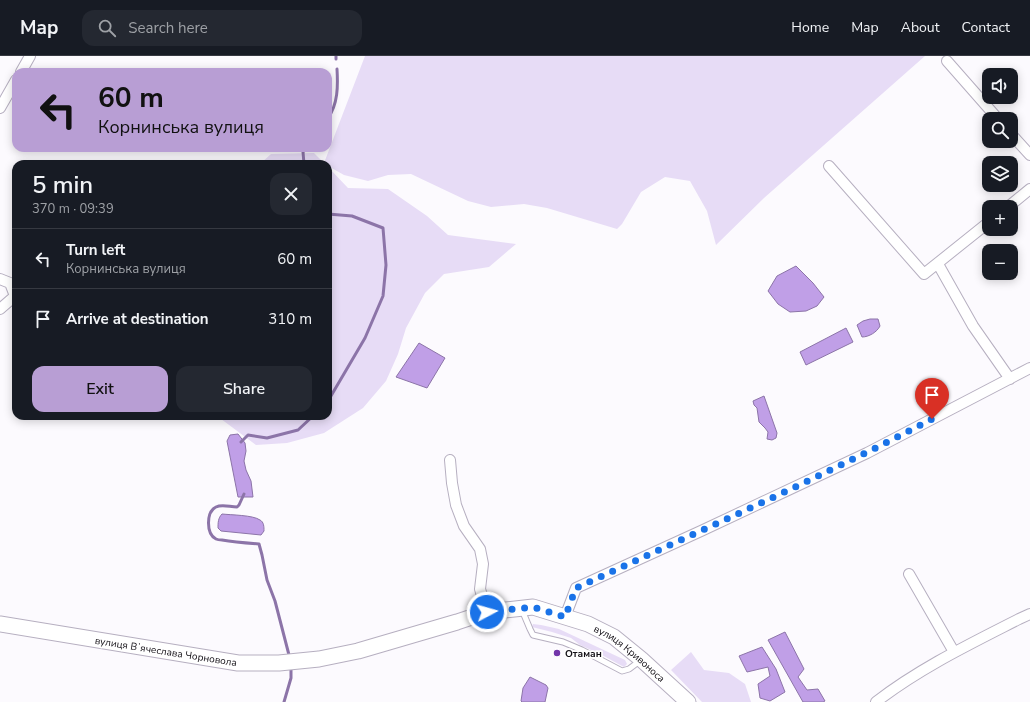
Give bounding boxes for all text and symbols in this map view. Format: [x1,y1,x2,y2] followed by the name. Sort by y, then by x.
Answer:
[82,10,362,46] search box
[20,15,58,41] text: Map
[96,17,118,39] icon: search
[128,18,208,38] text: Search here
[791,18,829,37] text: Home
[851,18,879,37] text: Map
[901,18,940,37] text: About
[962,18,1010,37] text: Contact
[982,68,1018,280] map controls
[982,68,1018,104] button: sound
[98,79,164,117] text: 60 m
[32,84,84,136] icon: left
[982,112,1018,148] button: search
[98,115,264,139] text: Корнинська вулиця
[982,156,1018,192] button: layers
[32,169,93,201] text: 5 min
[270,173,312,215] button: close
[32,200,114,218] text: 370 m · 09:39
[982,200,1018,236] button: +
[66,240,125,260] text: Turn left
[982,244,1018,280] button: −
[32,248,54,270] icon: left
[277,249,312,269] text: 60 m
[66,260,186,278] text: Корнинська вулиця
[32,308,54,330] icon: arrive
[66,309,209,329] text: Arrive at destination
[268,309,312,329] text: 310 m
[32,366,168,412] button: Exit
[176,366,312,412] button: Share
[915,378,949,419] pin
[921,384,943,406] icon: arrive
[466,591,508,633] position arrow
[591,622,668,686] street label: вулиця Кривоноса
[94,634,238,670] street label: вулиця Вʼячеслава Чорновола
[565,647,602,661] place label: Отаман
[552,648,562,658] marker: Отаман

